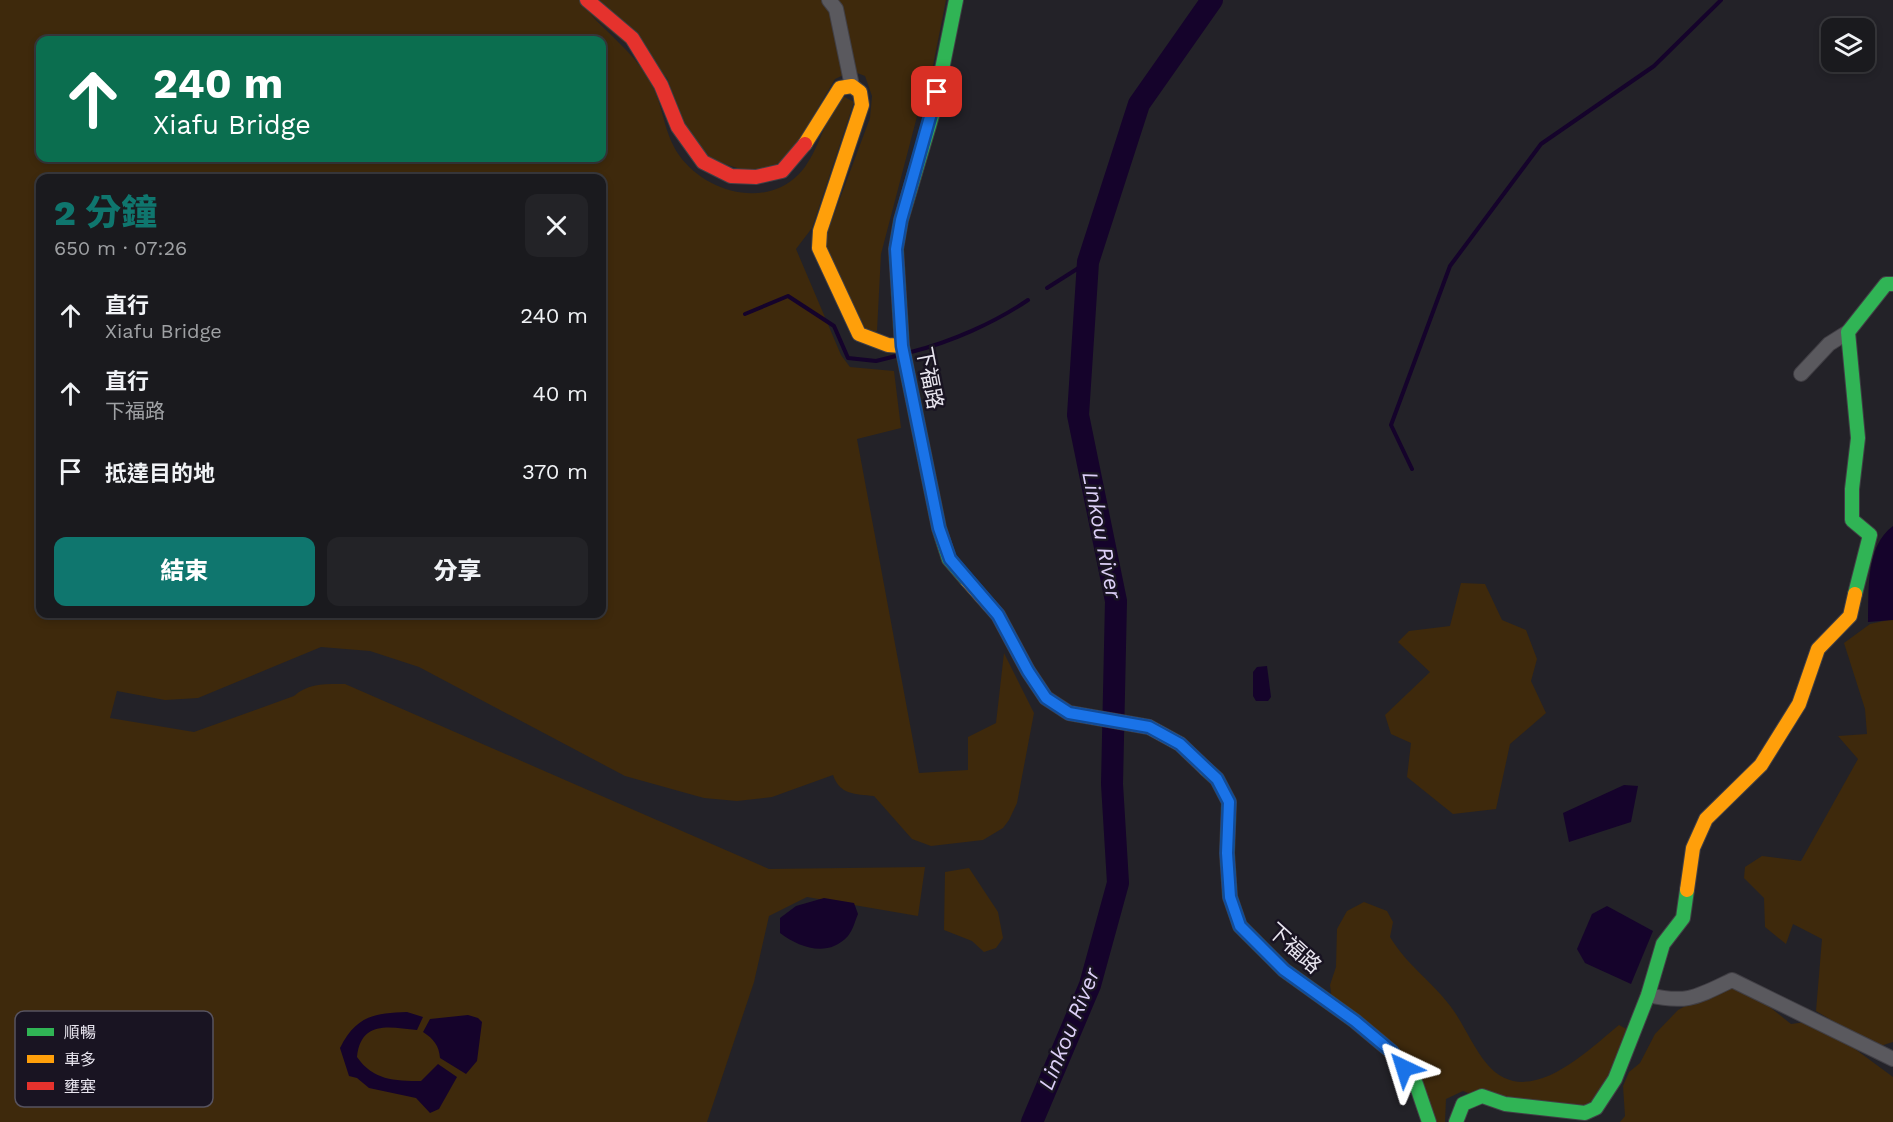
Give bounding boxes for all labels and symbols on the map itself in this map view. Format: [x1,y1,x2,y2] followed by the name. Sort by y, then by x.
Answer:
[911,66,962,117] pin
[912,345,948,411] street label: 下福路
[1077,469,1127,602] water label: Linkou River
[1263,918,1327,978] street label: 下福路
[1033,963,1105,1093] water label: Linkou River
[15,1011,213,1107] legend
[64,1023,96,1042] text: 順暢
[1372,1036,1436,1100] position arrow
[64,1050,96,1069] text: 車多
[64,1077,96,1096] text: 壅塞

